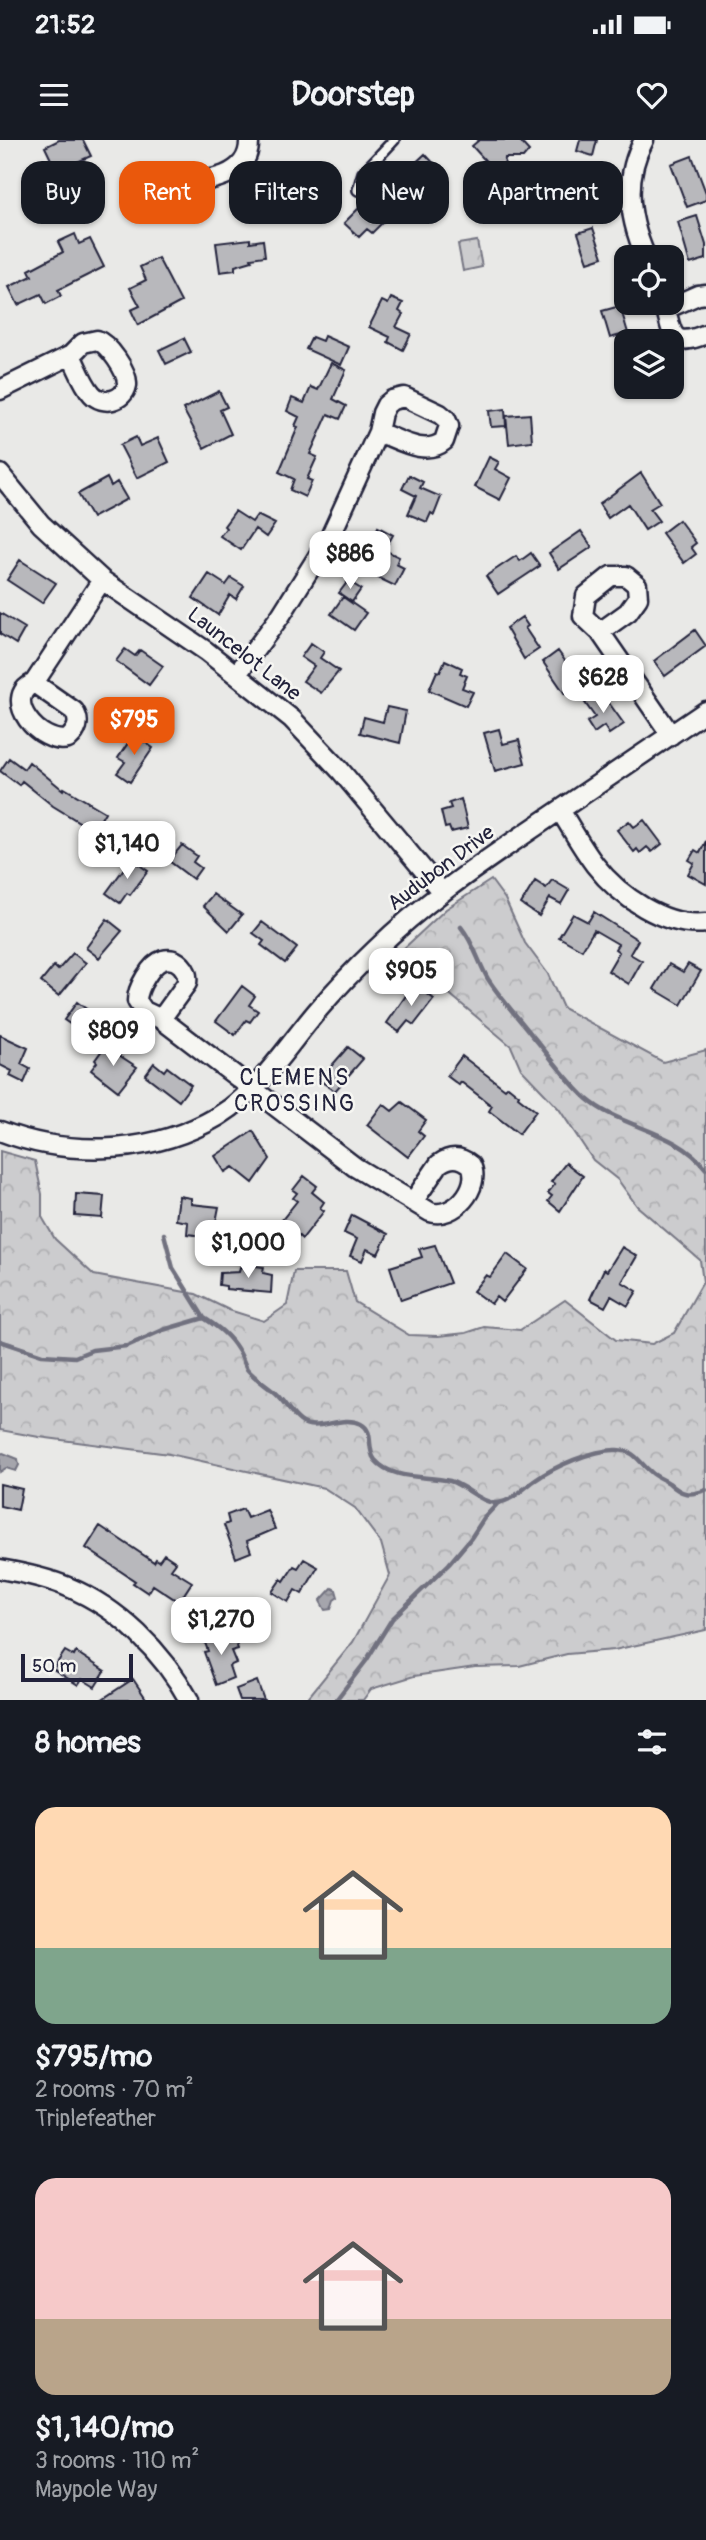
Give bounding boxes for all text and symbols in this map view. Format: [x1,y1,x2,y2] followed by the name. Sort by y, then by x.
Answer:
[35,9,95,41] text: 21:52
[291,75,415,115] text: Doorstep
[35,76,73,114] icon: menu
[633,76,671,114] icon: heart
[21,161,105,224] chip: Buy
[119,161,215,224] chip: Rent
[229,161,342,224] chip: Filters
[356,161,449,224] chip: New
[463,161,623,224] chip: Apartment
[614,245,684,399] map controls
[614,245,684,315] button: locate
[614,329,684,399] button: layers
[309,532,391,591] pin: $886
[325,539,375,568] text: $886
[182,601,307,707] street label: Launcelot Lane
[562,656,644,715] pin: $628
[578,663,628,692] text: $628
[93,698,175,757] pin: $795
[110,705,158,734] text: $795
[382,819,500,917] street label: Audubon Drive
[70,822,184,881] pin: $1,140
[94,829,160,858] text: $1,140
[370,948,452,1008] pin: $905
[385,956,437,985] text: $905
[72,1009,154,1068] pin: $809
[87,1016,139,1045] text: $809
[234,1063,356,1118] district label: CLEMENS CROSSING
[191,1220,305,1280] pin: $1,000
[211,1228,285,1257] text: $1,000
[164,1598,278,1657] pin: $1,270
[187,1605,255,1634] text: $1,270
[21,1651,133,1683] scale bar
[32,1654,76,1678] text: 50 m
[633,1723,671,1761] icon: filters
[35,1724,141,1761] text: 8 homes
[290,1852,416,1978] icon: home
[35,2038,152,2075] text: $795/mo
[35,2075,194,2104] text: 2 rooms · 70 m²
[35,2104,156,2133] text: Triplefeather
[290,2223,416,2349] icon: home
[35,2409,174,2446] text: $1,140/mo
[35,2446,199,2475] text: 3 rooms · 110 m²
[35,2475,157,2504] text: Maypole Way

